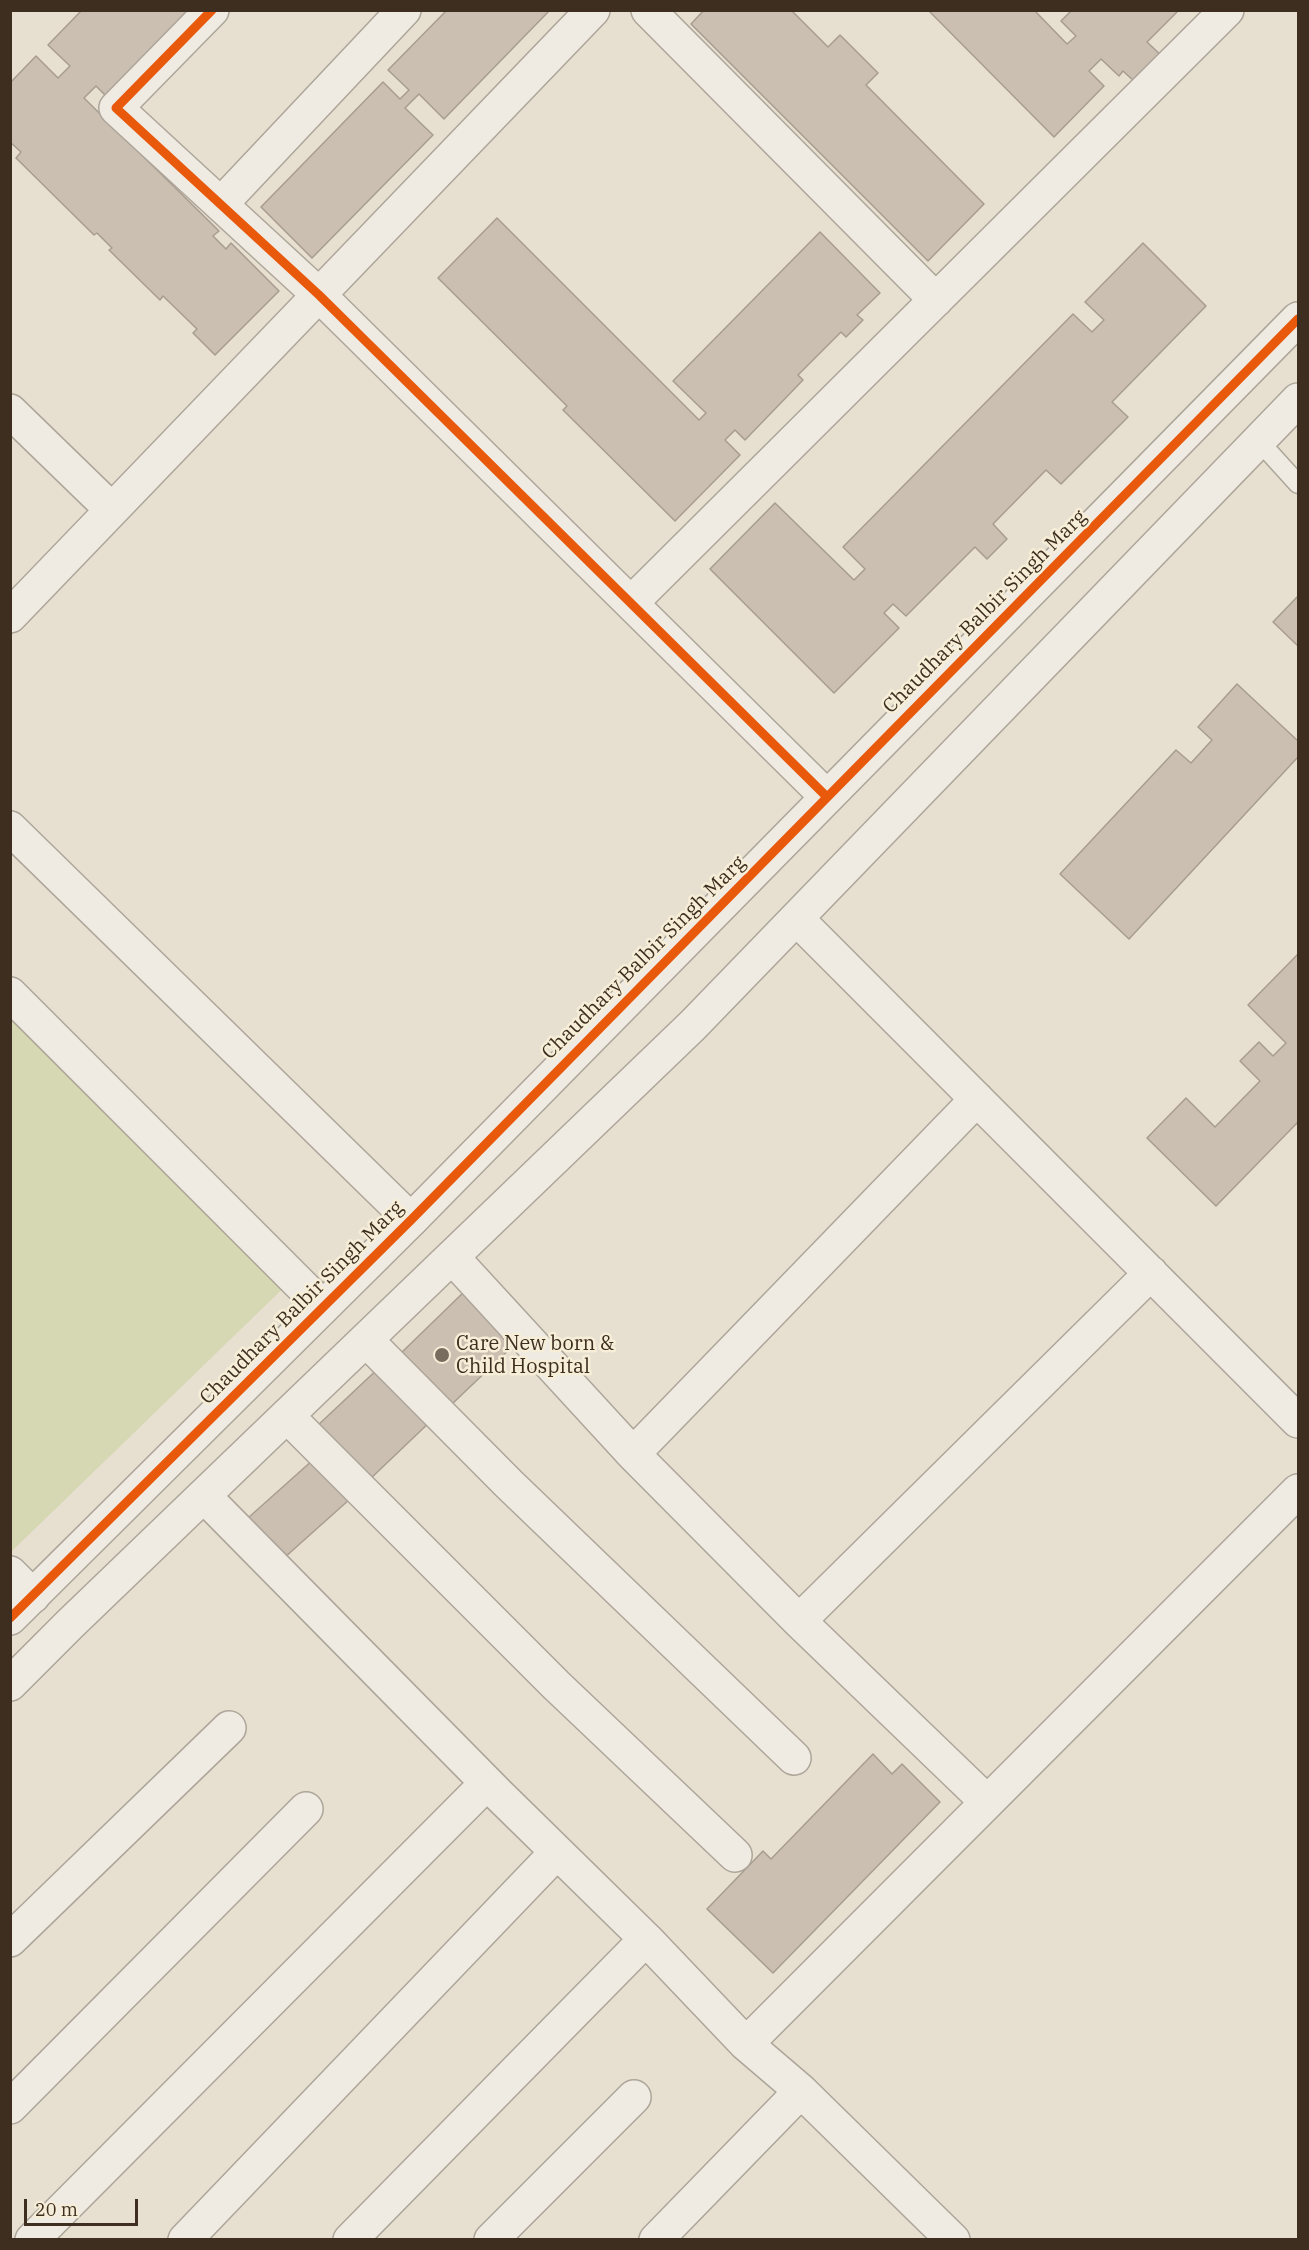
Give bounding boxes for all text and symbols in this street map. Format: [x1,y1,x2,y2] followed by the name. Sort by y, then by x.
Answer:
[878,505,1092,719] street label: Chaudhary Balbir Singh Marg
[537,851,751,1065] street label: Chaudhary Balbir Singh Marg
[195,1196,409,1410] street label: Chaudhary Balbir Singh Marg
[456,1332,614,1379] place label: Care New born & Child Hospital
[433,1346,451,1364] marker: Care New born & Child Hospital
[27,2187,141,2225] scale bar
[35,2198,78,2221] text: 20 m

